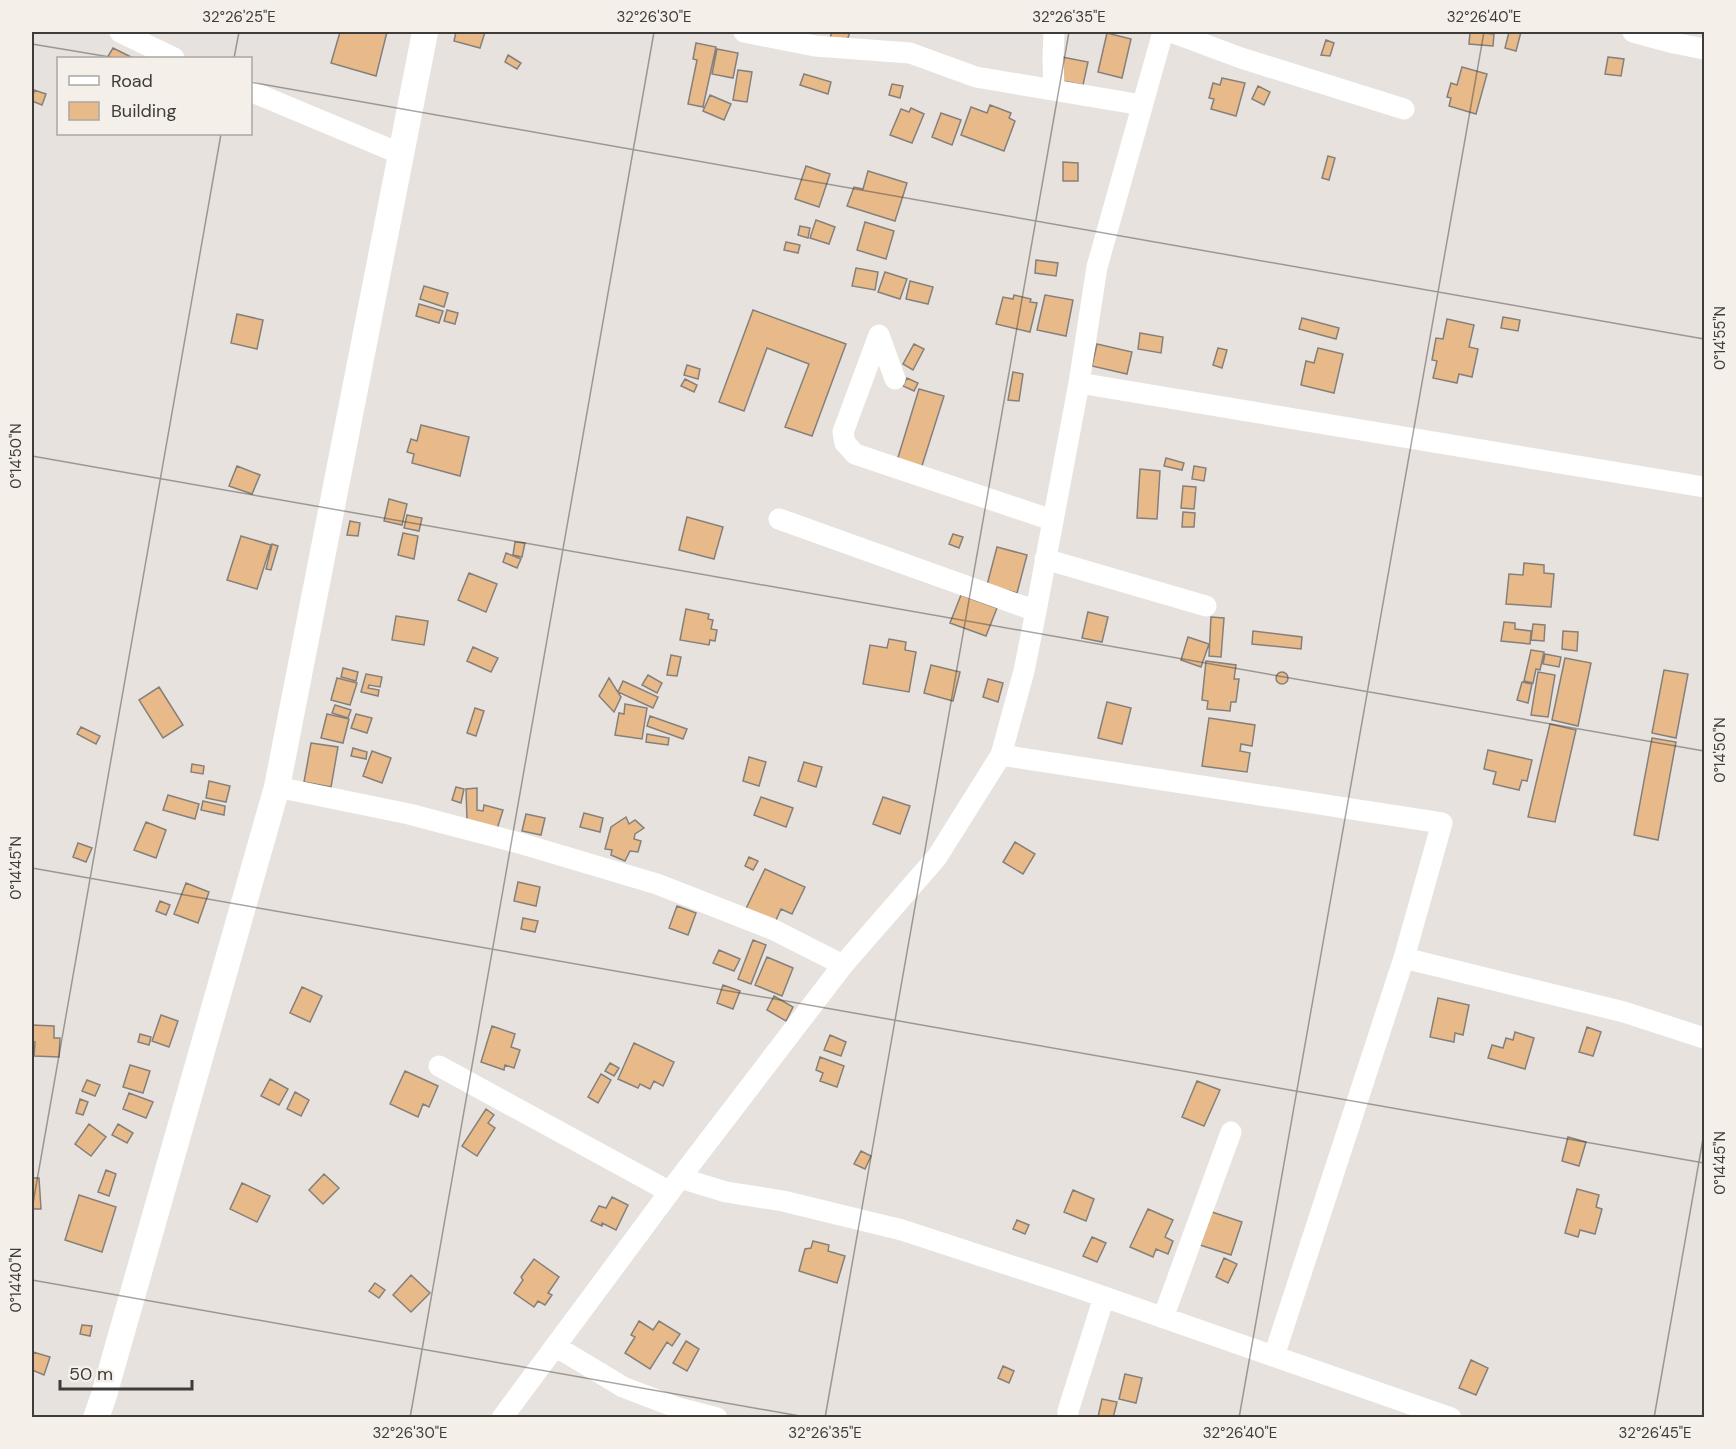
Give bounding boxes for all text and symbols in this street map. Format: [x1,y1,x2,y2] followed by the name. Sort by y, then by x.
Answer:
[202,7,276,27] text: 32°26'25"E
[616,7,692,27] text: 32°26'30"E
[1032,7,1106,27] text: 32°26'35"E
[1447,7,1521,27] text: 32°26'40"E
[57,57,252,135] legend
[111,69,153,93] text: Road
[111,99,176,123] text: Building
[1710,306,1730,370] text: 0°14'55"N
[6,423,26,489] text: 0°14'50"N
[1710,717,1730,783] text: 0°14'50"N
[6,836,26,900] text: 0°14'45"N
[1710,1131,1730,1195] text: 0°14'45"N
[6,1248,26,1312] text: 0°14'40"N
[60,1353,192,1391] scale bar
[69,1362,113,1386] text: 50 m
[372,1423,448,1443] text: 32°26'30"E
[788,1423,862,1443] text: 32°26'35"E
[1203,1423,1277,1443] text: 32°26'40"E
[1618,1423,1692,1443] text: 32°26'45"E

